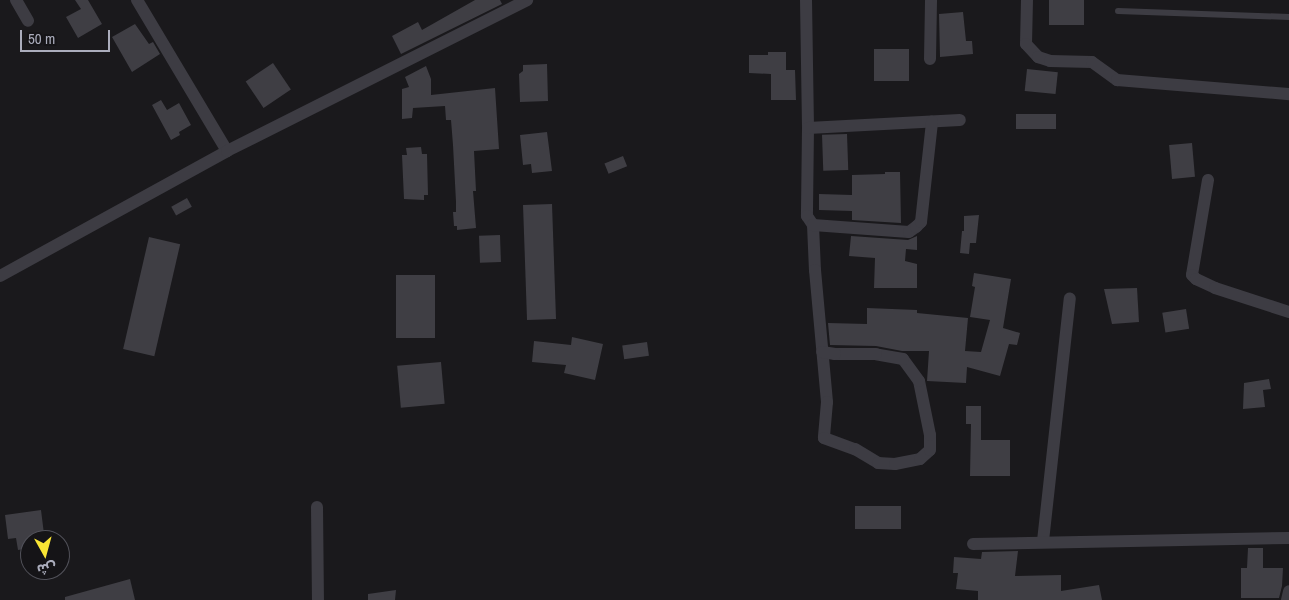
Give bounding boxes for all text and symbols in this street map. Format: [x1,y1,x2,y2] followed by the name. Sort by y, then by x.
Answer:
[22,20,112,52] scale bar
[28,28,55,49] text: 50 m
[20,530,70,580] north arrow
[36,559,57,579] text: ش

